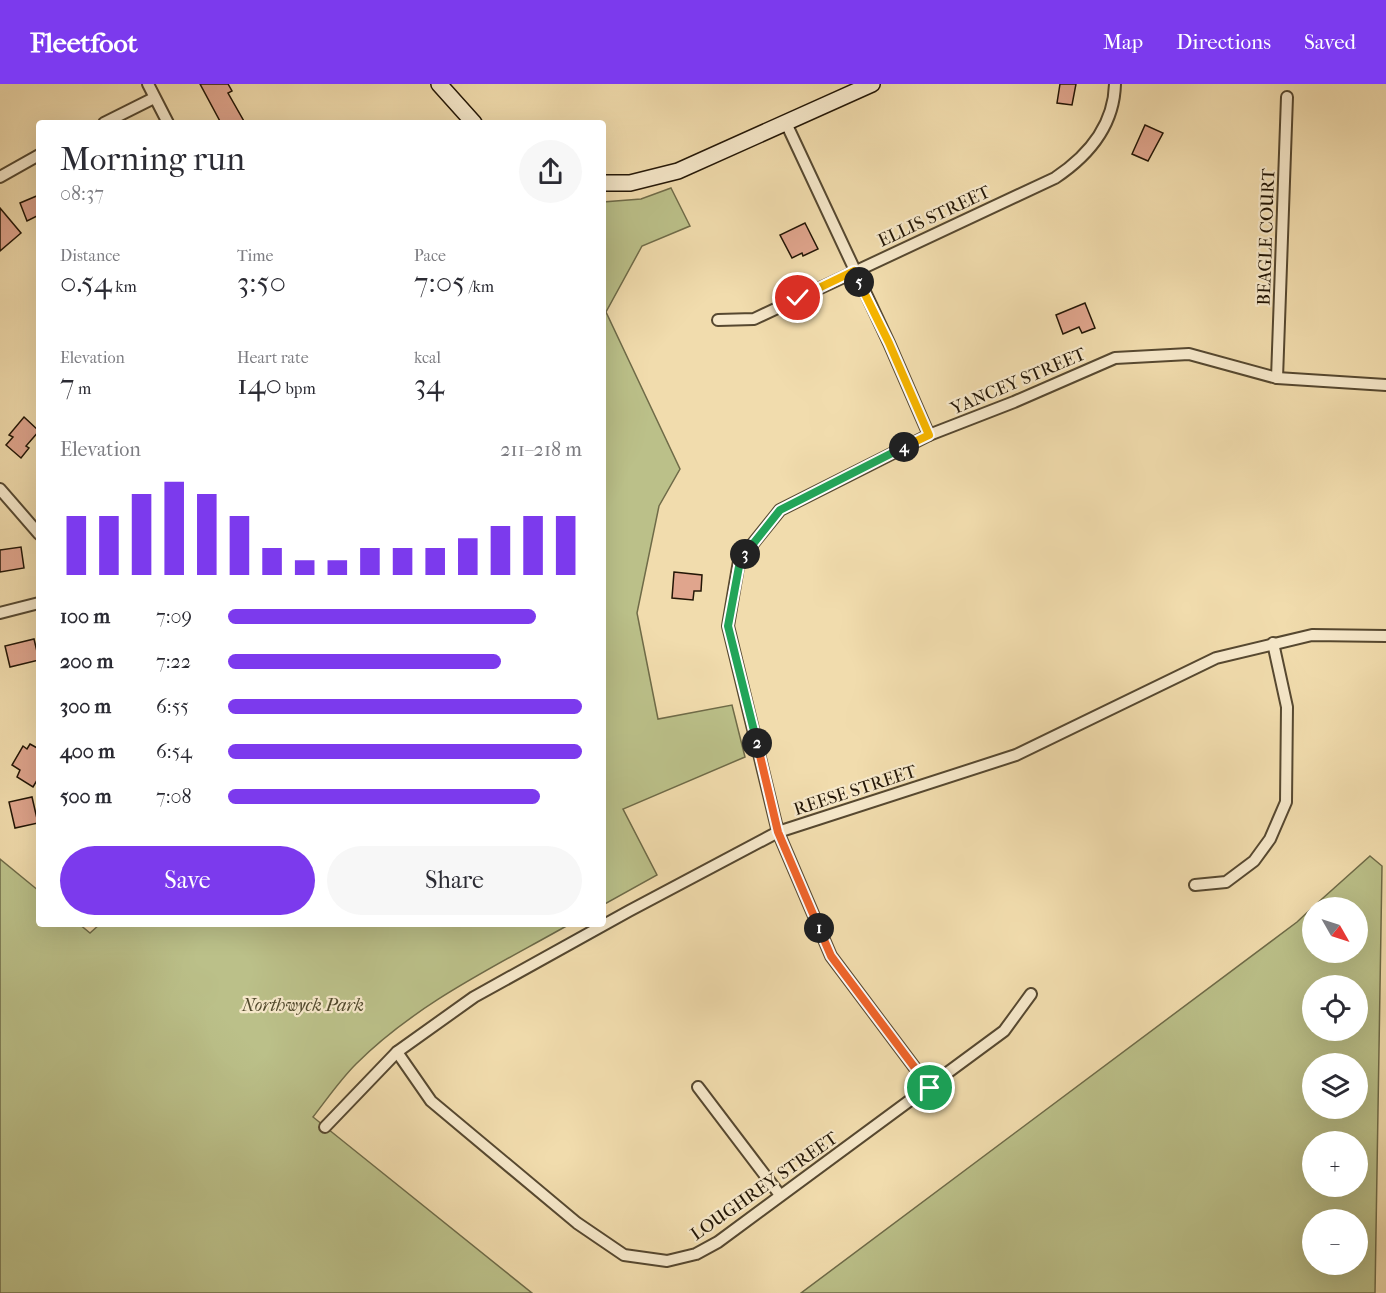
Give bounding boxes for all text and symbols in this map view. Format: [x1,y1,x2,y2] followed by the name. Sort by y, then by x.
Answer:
[30,26,138,59] text: Fleetfoot
[1103,30,1143,54] text: Map
[1176,30,1271,54] text: Directions
[1304,30,1356,54] text: Saved
[60,140,245,179] text: Morning run
[519,140,582,203] button: share
[1254,167,1279,306] street label: BEAGLE COURT
[875,181,994,252] street label: ELLIS STREET
[60,182,104,205] text: 08:37
[60,246,120,265] text: Distance
[237,246,273,265] text: Time
[414,246,446,265] text: Pace
[60,265,112,300] text: 0.54
[237,265,286,300] text: 3:50
[414,265,465,300] text: 7:05
[844,267,874,297] pin: 5
[772,272,823,323] pin
[856,272,862,291] text: 5
[112,277,137,296] text: km
[465,277,494,296] text: /km
[781,281,814,314] icon: check
[947,343,1090,420] street label: YANCEY STREET
[60,348,125,367] text: Elevation
[237,348,309,367] text: Heart rate
[414,348,441,367] text: kcal
[60,367,74,402] text: 7
[237,367,282,402] text: 140
[414,367,444,402] text: 34
[74,379,91,398] text: m
[282,379,316,398] text: bpm
[889,432,919,462] pin: 4
[899,437,909,456] text: 4
[60,438,141,461] text: Elevation
[500,438,582,461] text: 211–218 m
[730,539,760,569] pin: 3
[742,544,748,563] text: 3
[60,605,110,628] text: 100 m
[156,605,192,628] text: 7:09
[60,650,113,673] text: 200 m
[156,650,191,673] text: 7:22
[60,695,111,718] text: 300 m
[156,695,189,718] text: 6:55
[742,728,772,758] pin: 2
[753,733,761,752] text: 2
[60,740,115,763] text: 400 m
[156,740,192,763] text: 6:54
[791,760,920,820] street label: REESE STREET
[60,785,112,808] text: 500 m
[156,785,192,808] text: 7:08
[60,846,315,915] button: Save
[327,846,582,915] button: Share
[1302,897,1368,963] north arrow
[1302,897,1368,1275] map controls
[804,913,834,943] pin: 1
[816,918,822,937] text: 1
[1302,975,1368,1041] button: locate
[241,995,364,1016] park label: Northwyck Park
[1302,1053,1368,1119] button: layers
[904,1062,955,1113] pin
[913,1071,946,1104] icon: arrive
[687,1127,842,1245] street label: LOUGHREY STREET
[1302,1131,1368,1197] button: +
[1302,1209,1368,1275] button: −

